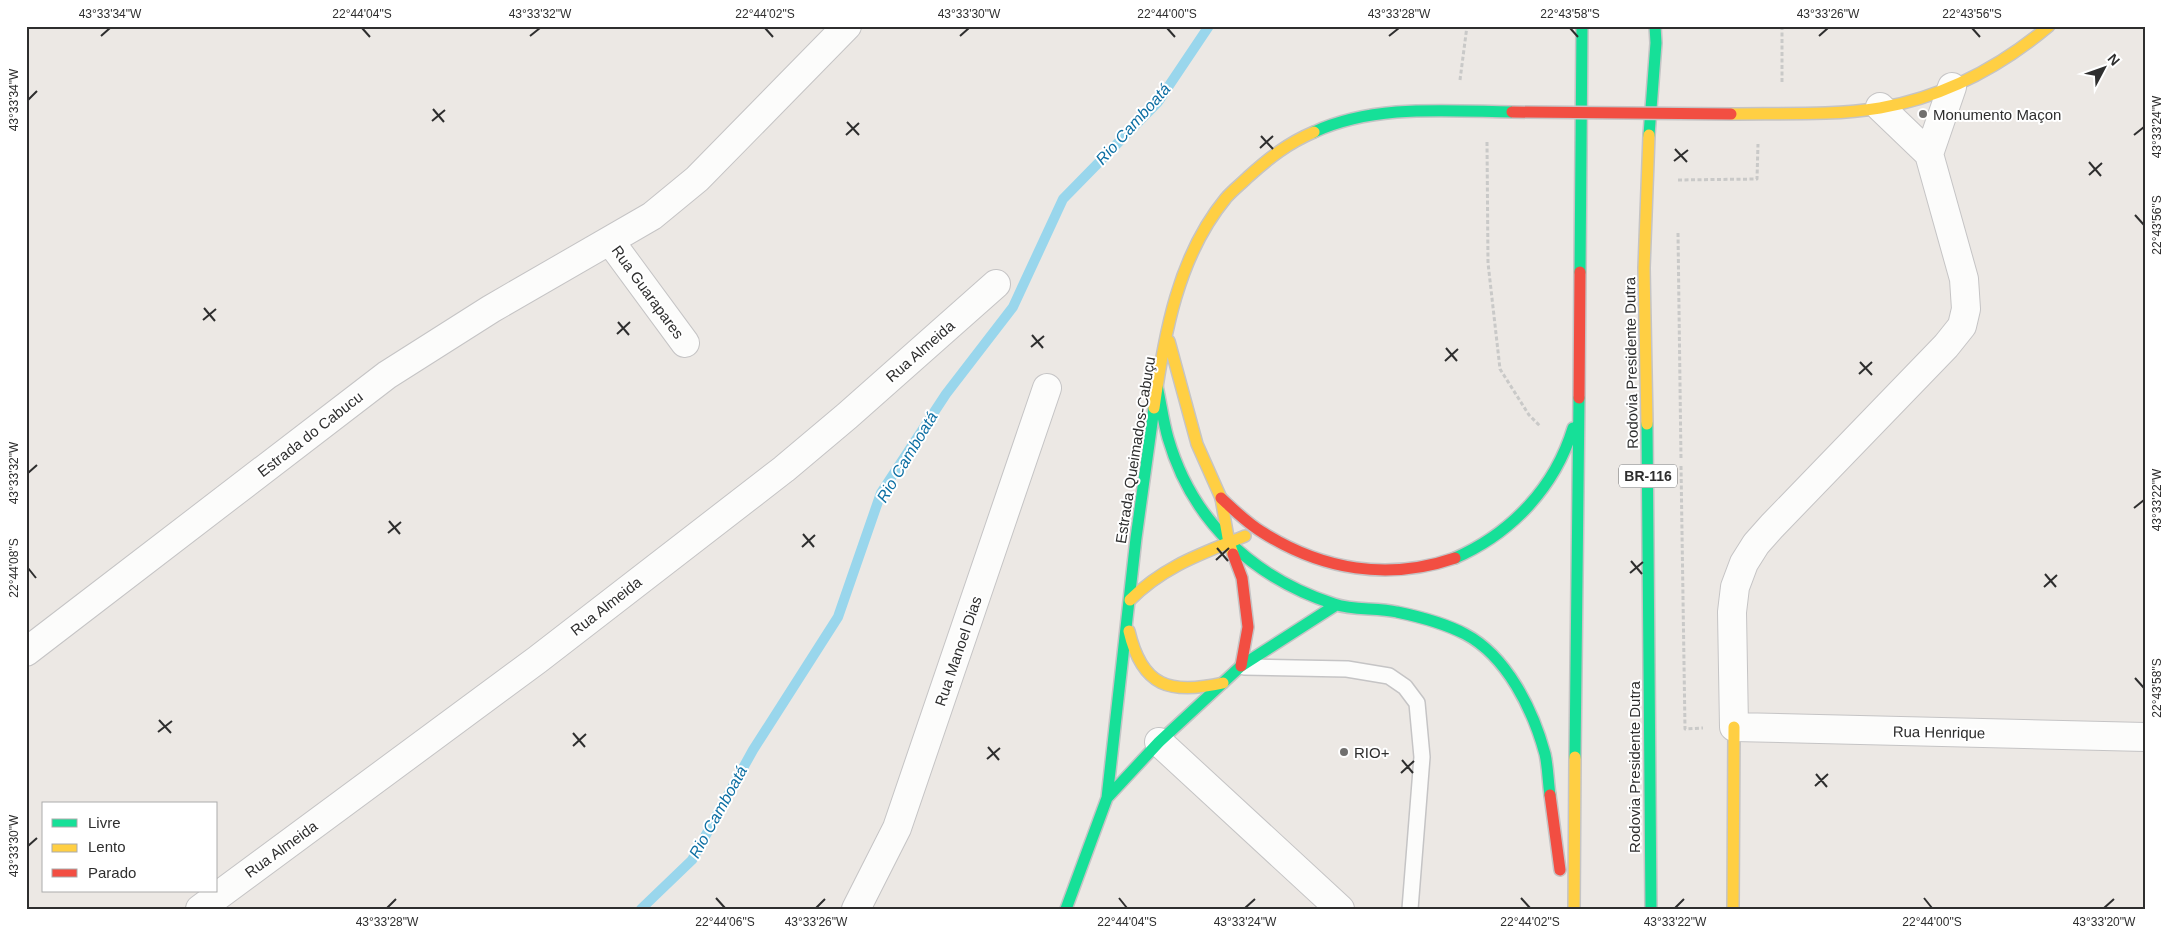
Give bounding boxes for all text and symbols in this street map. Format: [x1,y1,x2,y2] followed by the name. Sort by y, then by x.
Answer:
[79,7,142,21] text: 43°33'34"W
[332,7,392,21] text: 22°44'04"S
[509,7,572,21] text: 43°33'32"W
[735,7,795,21] text: 22°44'02"S
[938,7,1001,21] text: 43°33'30"W
[1137,7,1197,21] text: 22°44'00"S
[1368,7,1431,21] text: 43°33'28"W
[1540,7,1600,21] text: 22°43'58"S
[1797,7,1860,21] text: 43°33'26"W
[1942,7,2002,21] text: 22°43'56"S
[2078,42,2128,92] north arrow
[2104,50,2123,69] text: N
[7,68,21,131] text: 43°33'34"W
[1092,80,1174,168] water label: Rio Camboatá
[2150,95,2164,158] text: 43°33'24"W
[1933,106,2061,123] place label: Monumento Maçon
[1917,108,1929,120] marker: Monumento Maçon
[2150,195,2164,255] text: 22°43'56"S
[609,242,687,342] street label: Rua Guarapares
[1621,276,1641,449] street label: Rodovia Presidente Dutra
[882,316,958,385] street label: Rua Almeida
[1112,355,1158,545] street label: Estrada Queimados-Cabuçu
[254,388,366,480] street label: Estrada do Cabucu
[873,409,941,505] water label: Rio Camboatá
[7,441,21,504] text: 43°33'32"W
[1619,464,1677,488] road number: BR-116
[2150,468,2164,531] text: 43°33'22"W
[7,538,21,598] text: 22°44'08"S
[567,573,645,639] street label: Rua Almeida
[931,594,985,708] street label: Rua Manoel Dias
[2150,658,2164,718] text: 22°43'58"S
[1626,680,1643,853] street label: Rodovia Presidente Dutra
[1893,723,1985,741] street label: Rua Henrique
[1354,744,1390,761] place label: RIO+
[1338,746,1350,758] marker: RIO+
[686,763,750,861] water label: Rio Camboatá
[42,802,218,892] legend
[7,814,21,877] text: 43°33'30"W
[88,814,121,831] text: Livre
[242,817,321,881] street label: Rua Almeida
[88,838,126,855] text: Lento
[88,864,136,881] text: Parado
[356,915,419,929] text: 43°33'28"W
[695,915,755,929] text: 22°44'06"S
[785,915,848,929] text: 43°33'26"W
[1097,915,1157,929] text: 22°44'04"S
[1214,915,1277,929] text: 43°33'24"W
[1500,915,1560,929] text: 22°44'02"S
[1644,915,1707,929] text: 43°33'22"W
[1902,915,1962,929] text: 22°44'00"S
[2073,915,2136,929] text: 43°33'20"W

